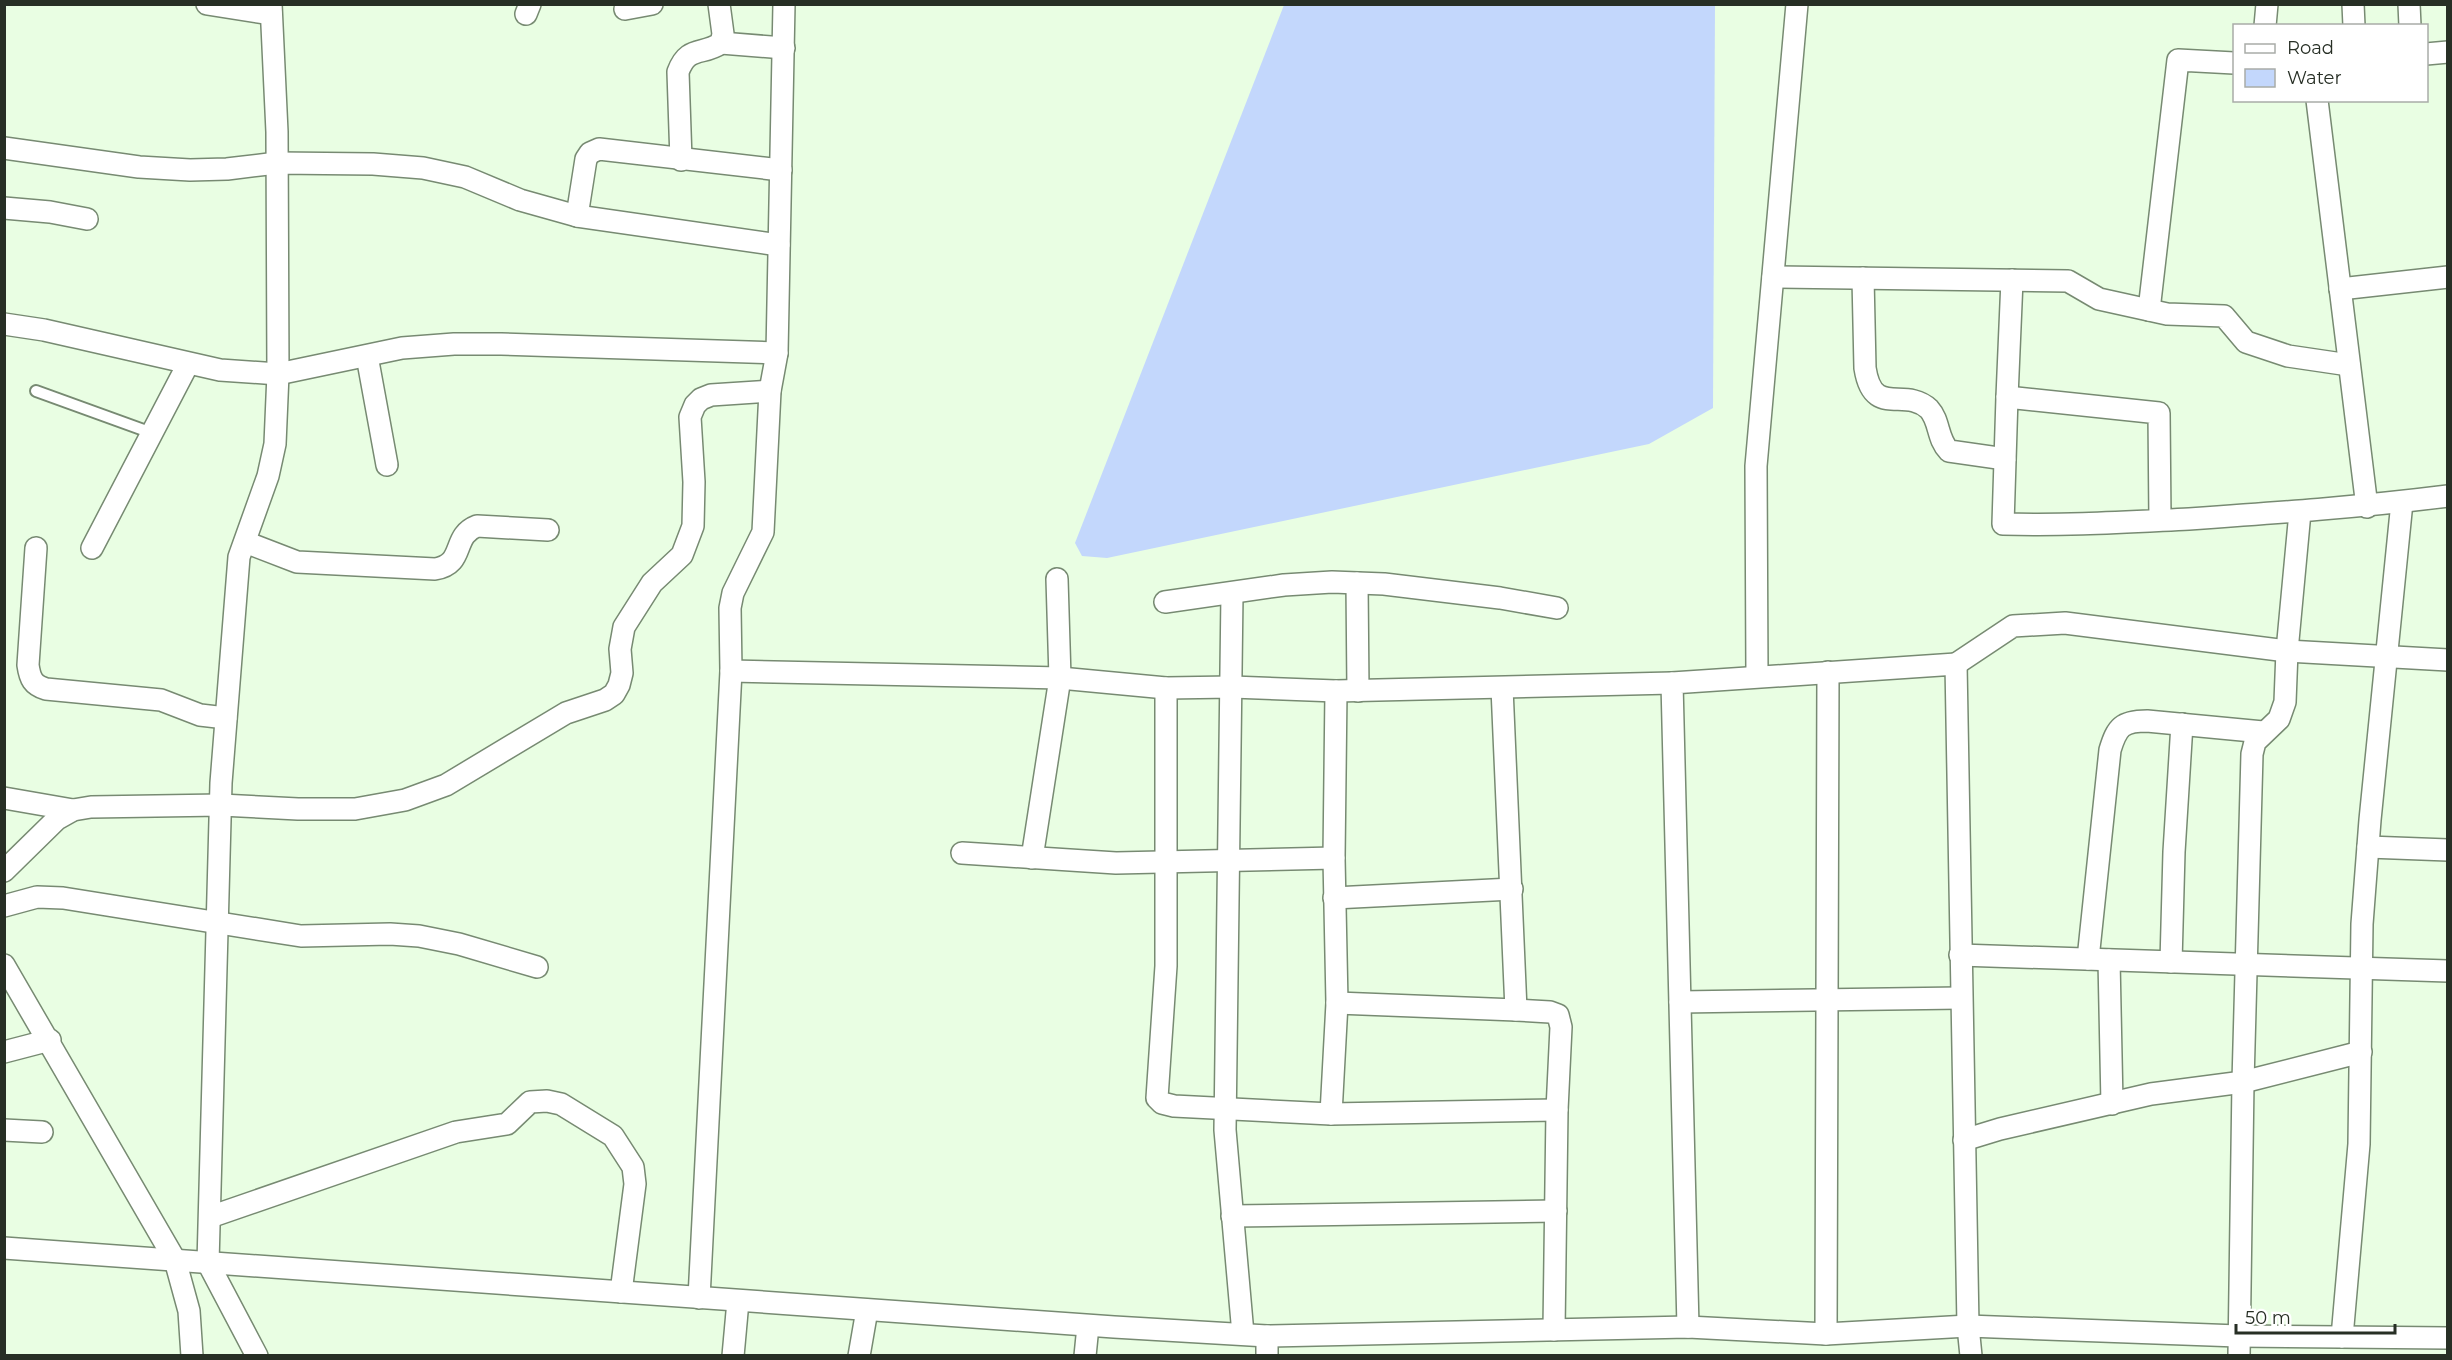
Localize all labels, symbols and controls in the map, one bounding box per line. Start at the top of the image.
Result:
legend [2233,24,2428,102]
text: Road [2287,37,2334,59]
text: Water [2287,67,2342,89]
scale bar [2236,1297,2395,1335]
text: 50 m [2245,1307,2291,1329]

